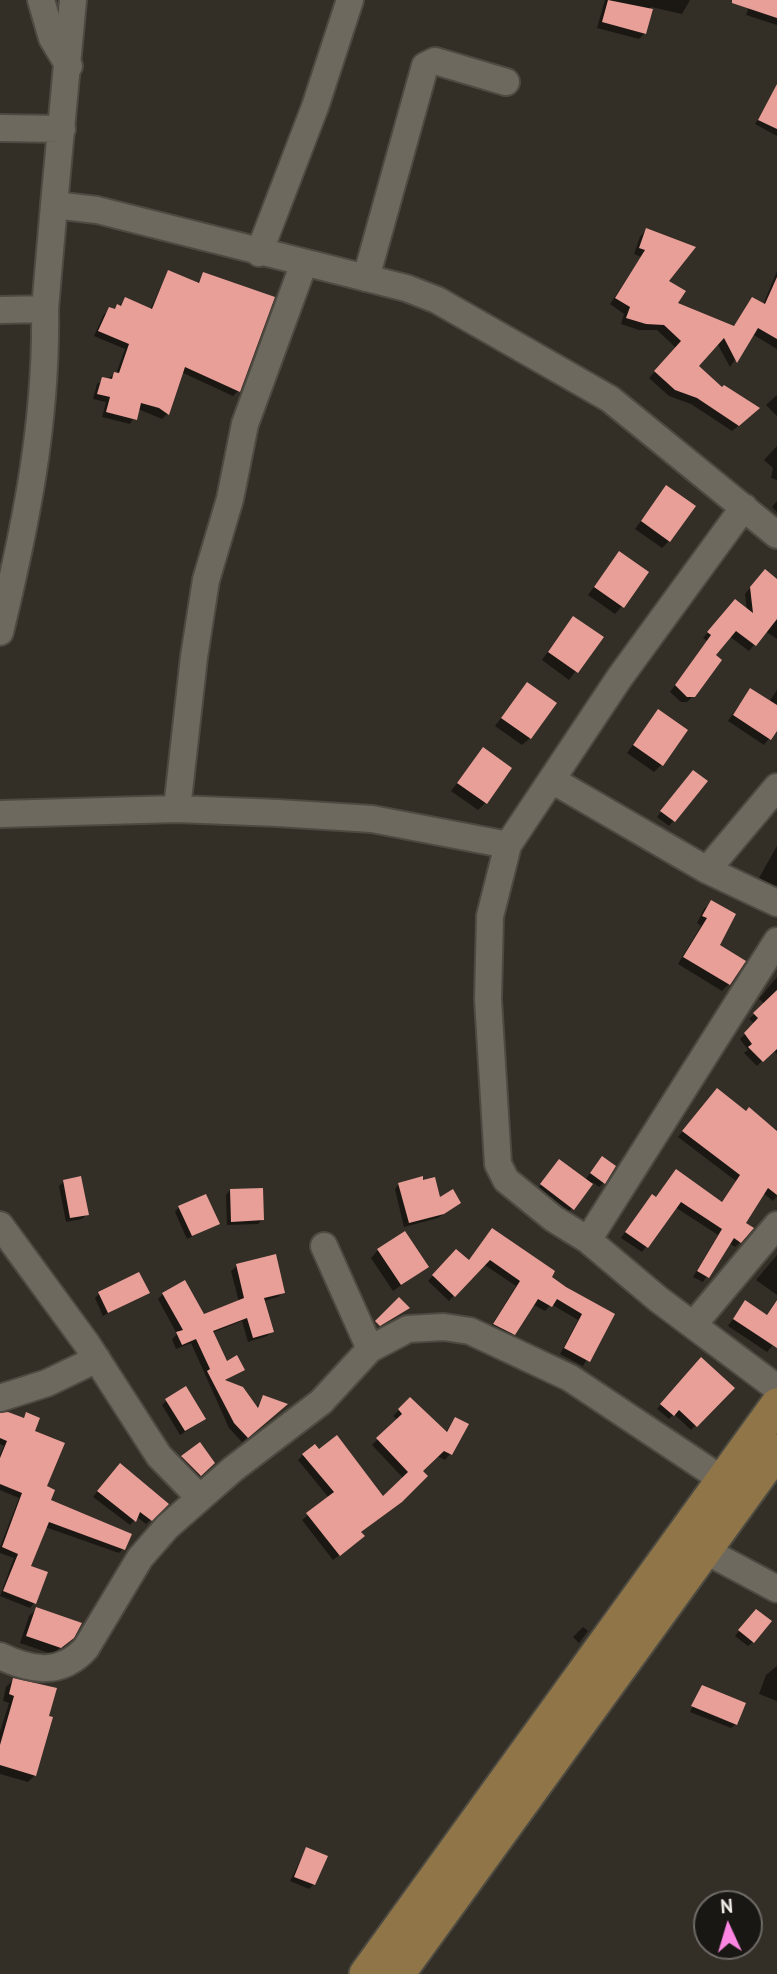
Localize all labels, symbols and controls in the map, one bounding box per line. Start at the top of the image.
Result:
north arrow [693,1890,763,1960]
text: N [720,1894,734,1918]

